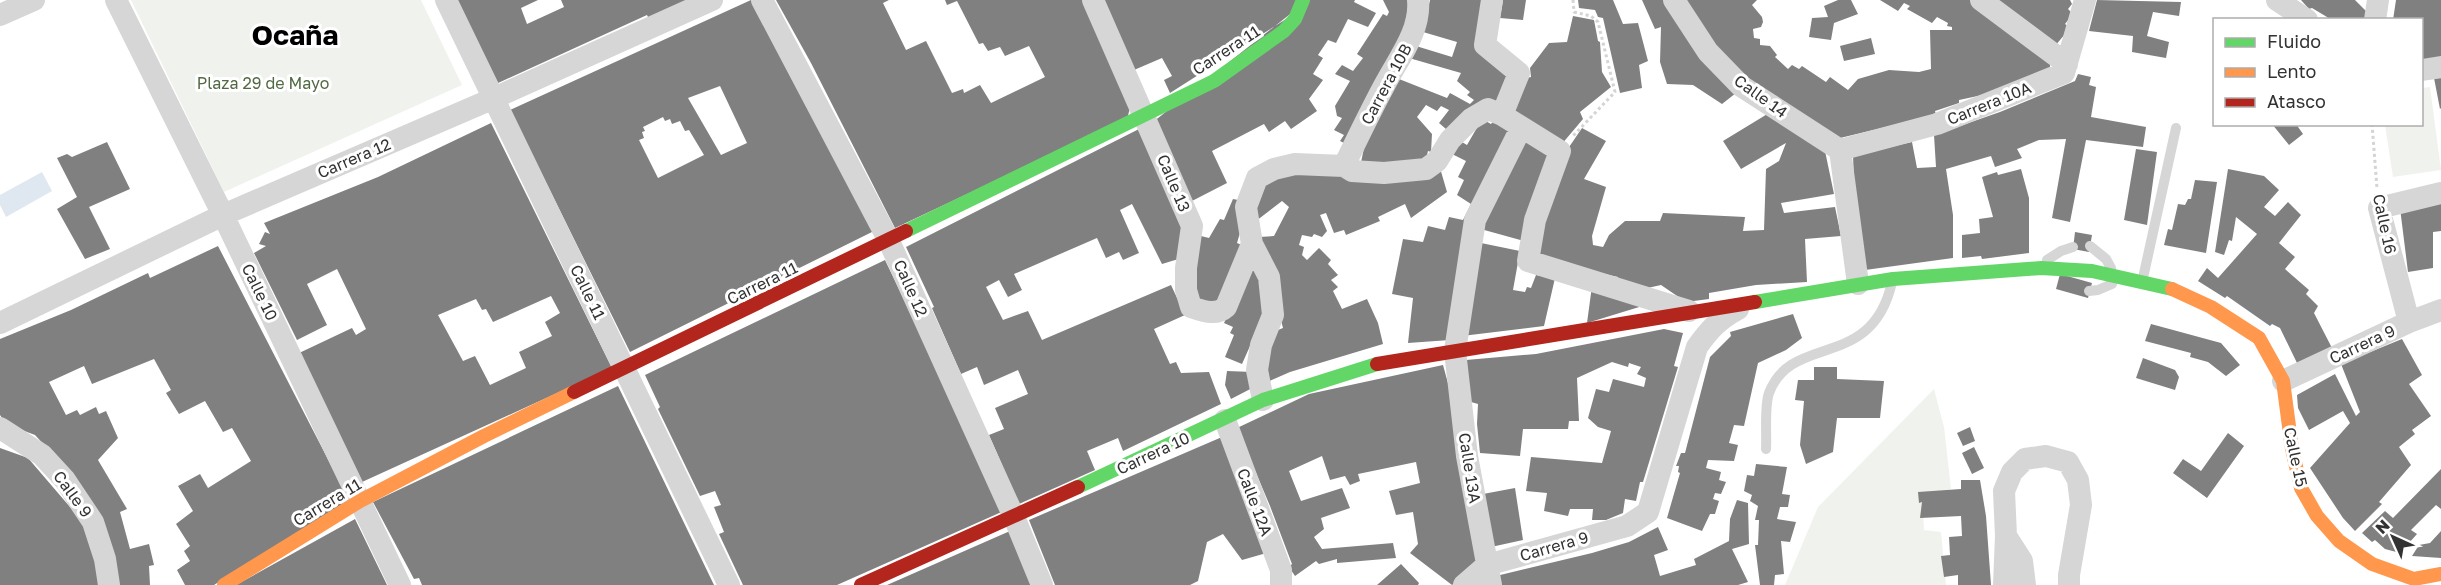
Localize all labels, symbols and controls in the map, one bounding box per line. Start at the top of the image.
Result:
district label: Ocaña [251,18,339,51]
legend [2213,18,2423,126]
street label: Carrera 11 [1189,21,1264,79]
text: Fluido [2267,30,2321,52]
street label: Carrera 10B [1356,40,1416,128]
text: Lento [2267,60,2316,82]
street label: Calle 14 [1731,70,1791,122]
park label: Plaza 29 de Mayo [197,73,329,93]
street label: Carrera 10A [1944,77,2034,129]
text: Atasco [2267,90,2326,112]
street label: Carrera 12 [314,134,394,182]
street label: Calle 13 [1153,151,1195,215]
street label: Calle 16 [2369,192,2401,256]
street label: Calle 12 [890,256,932,320]
street label: Carrera 11 [723,257,801,309]
street label: Calle 10 [238,260,282,324]
street label: Calle 11 [566,261,610,323]
street label: Carrera 9 [2326,320,2398,368]
street label: Calle 15 [2280,425,2312,489]
street label: Carrera 10 [1113,427,1193,479]
street label: Calle 13A [1455,431,1485,505]
street label: Calle 12A [1233,465,1277,539]
street label: Calle 9 [49,467,97,521]
street label: Carrera 11 [289,474,365,530]
north arrow [2363,507,2423,567]
text: N [2371,515,2394,538]
street label: Carrera 9 [1517,527,1591,565]

